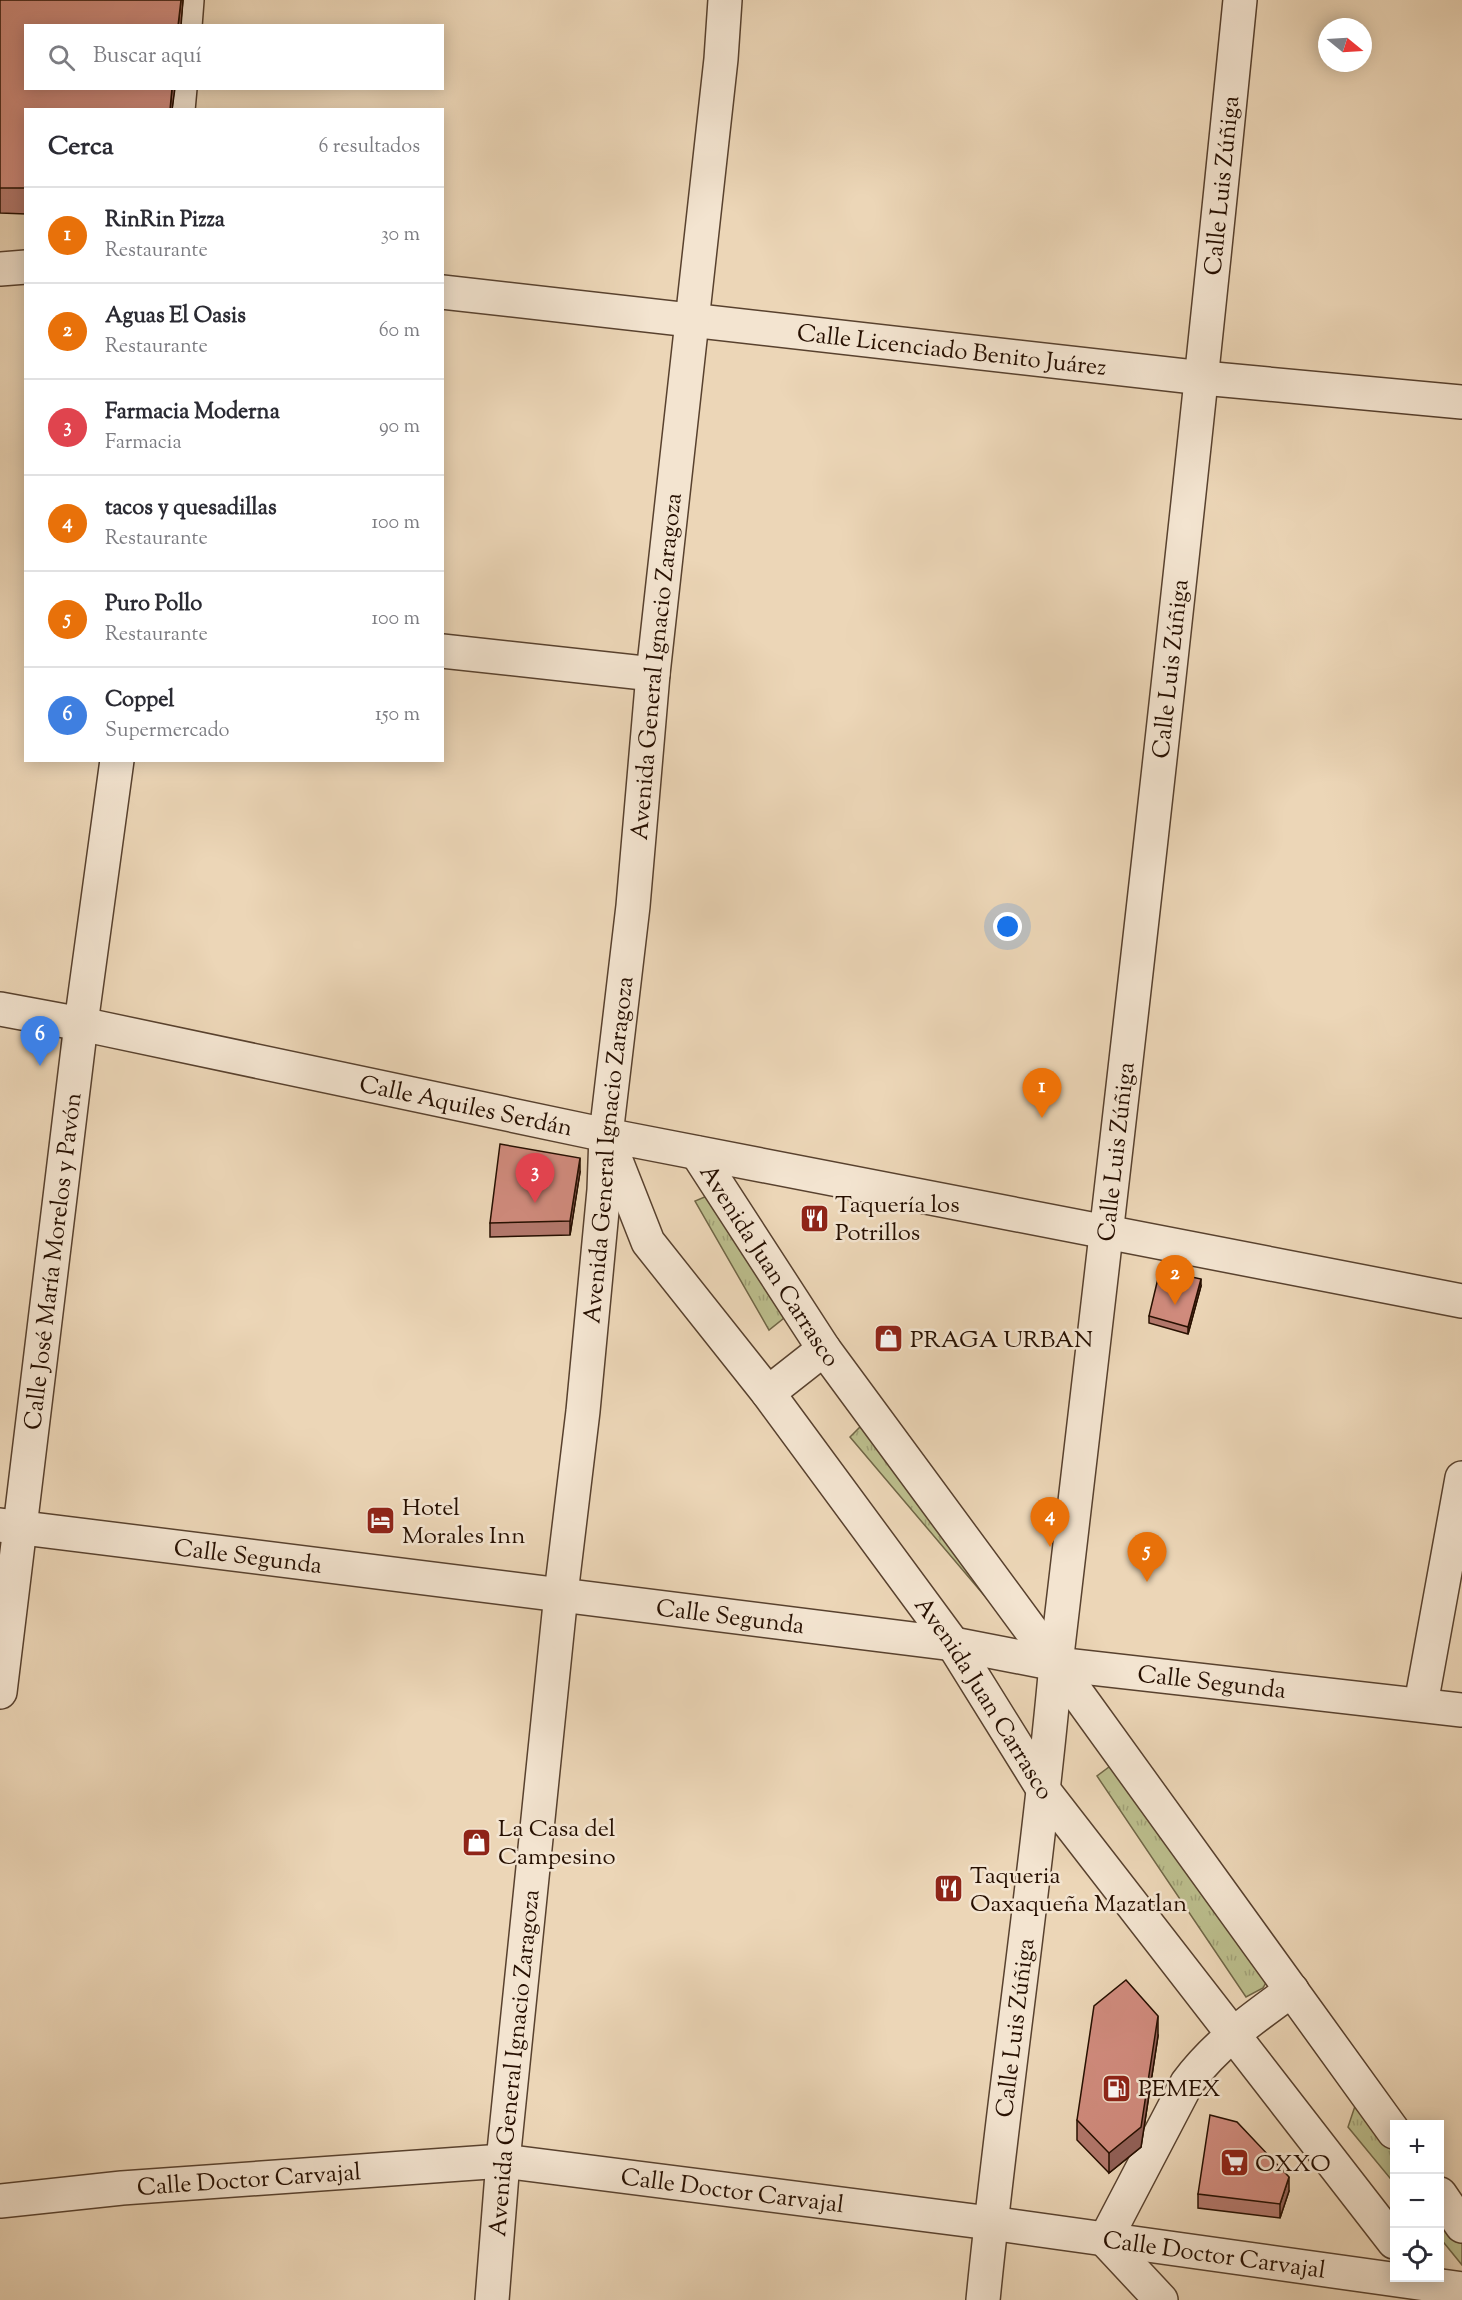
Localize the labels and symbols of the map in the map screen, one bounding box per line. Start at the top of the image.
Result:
north arrow [1318,18,1372,72]
street label: Calle Luis Zúñiga [1197,94,1249,277]
street label: Calle Licenciado Benito Juárez [795,317,1108,386]
street label: Avenida General Ignacio Zaragoza [624,491,692,842]
street label: Calle Luis Zúñiga [1145,577,1199,760]
your location [993,912,1022,941]
street label: Avenida General Ignacio Zaragoza [576,975,644,1325]
pin: 6 [20,1016,60,1066]
street label: Calle Luis Zúñiga [1090,1060,1145,1243]
street label: Calle Aquiles Serdán [356,1068,576,1146]
pin: 1 [1022,1068,1062,1118]
street label: Calle José María Morelos y Pavón [17,1091,92,1432]
pin: 3 [516,1154,554,1203]
street label: Avenida Juan Carrasco [690,1159,847,1375]
place label: Taquería los Potrillos [835,1189,960,1251]
restaurant icon: Taquería los Potrillos [798,1202,830,1234]
pin: 2 [1156,1256,1194,1305]
shop icon: PRAGA URBAN [873,1323,905,1355]
place label: PRAGA URBAN [910,1324,1093,1358]
place label: Hotel Morales Inn [402,1492,525,1554]
pin: 4 [1030,1498,1070,1547]
hotel icon: Hotel Morales Inn [365,1505,397,1537]
street label: Calle Segunda [172,1532,324,1584]
pin: 5 [1128,1532,1166,1582]
street label: Avenida Juan Carrasco [905,1591,1061,1807]
street label: Calle Segunda [654,1592,806,1644]
street label: Calle Segunda [1135,1658,1288,1709]
place label: La Casa del Campesino [498,1813,616,1875]
shop icon: La Casa del Campesino [461,1826,493,1858]
place label: Taqueria Oaxaqueña Mazatlan [970,1860,1187,1922]
restaurant icon: Taqueria Oaxaqueña Mazatlan [933,1873,965,1905]
street label: Avenida General Ignacio Zaragoza [482,1888,550,2238]
street label: Calle Luis Zúñiga [989,1937,1045,2120]
fuel station icon: PEMEX [1101,2072,1133,2104]
place label: PEMEX [1138,2073,1221,2107]
supermarket icon: OXXO [1218,2147,1250,2179]
place label: OXXO [1255,2148,1331,2182]
street label: Calle Doctor Carvajal [136,2156,363,2206]
street label: Calle Doctor Carvajal [619,2161,846,2223]
street label: Calle Doctor Carvajal [1100,2224,1328,2289]

